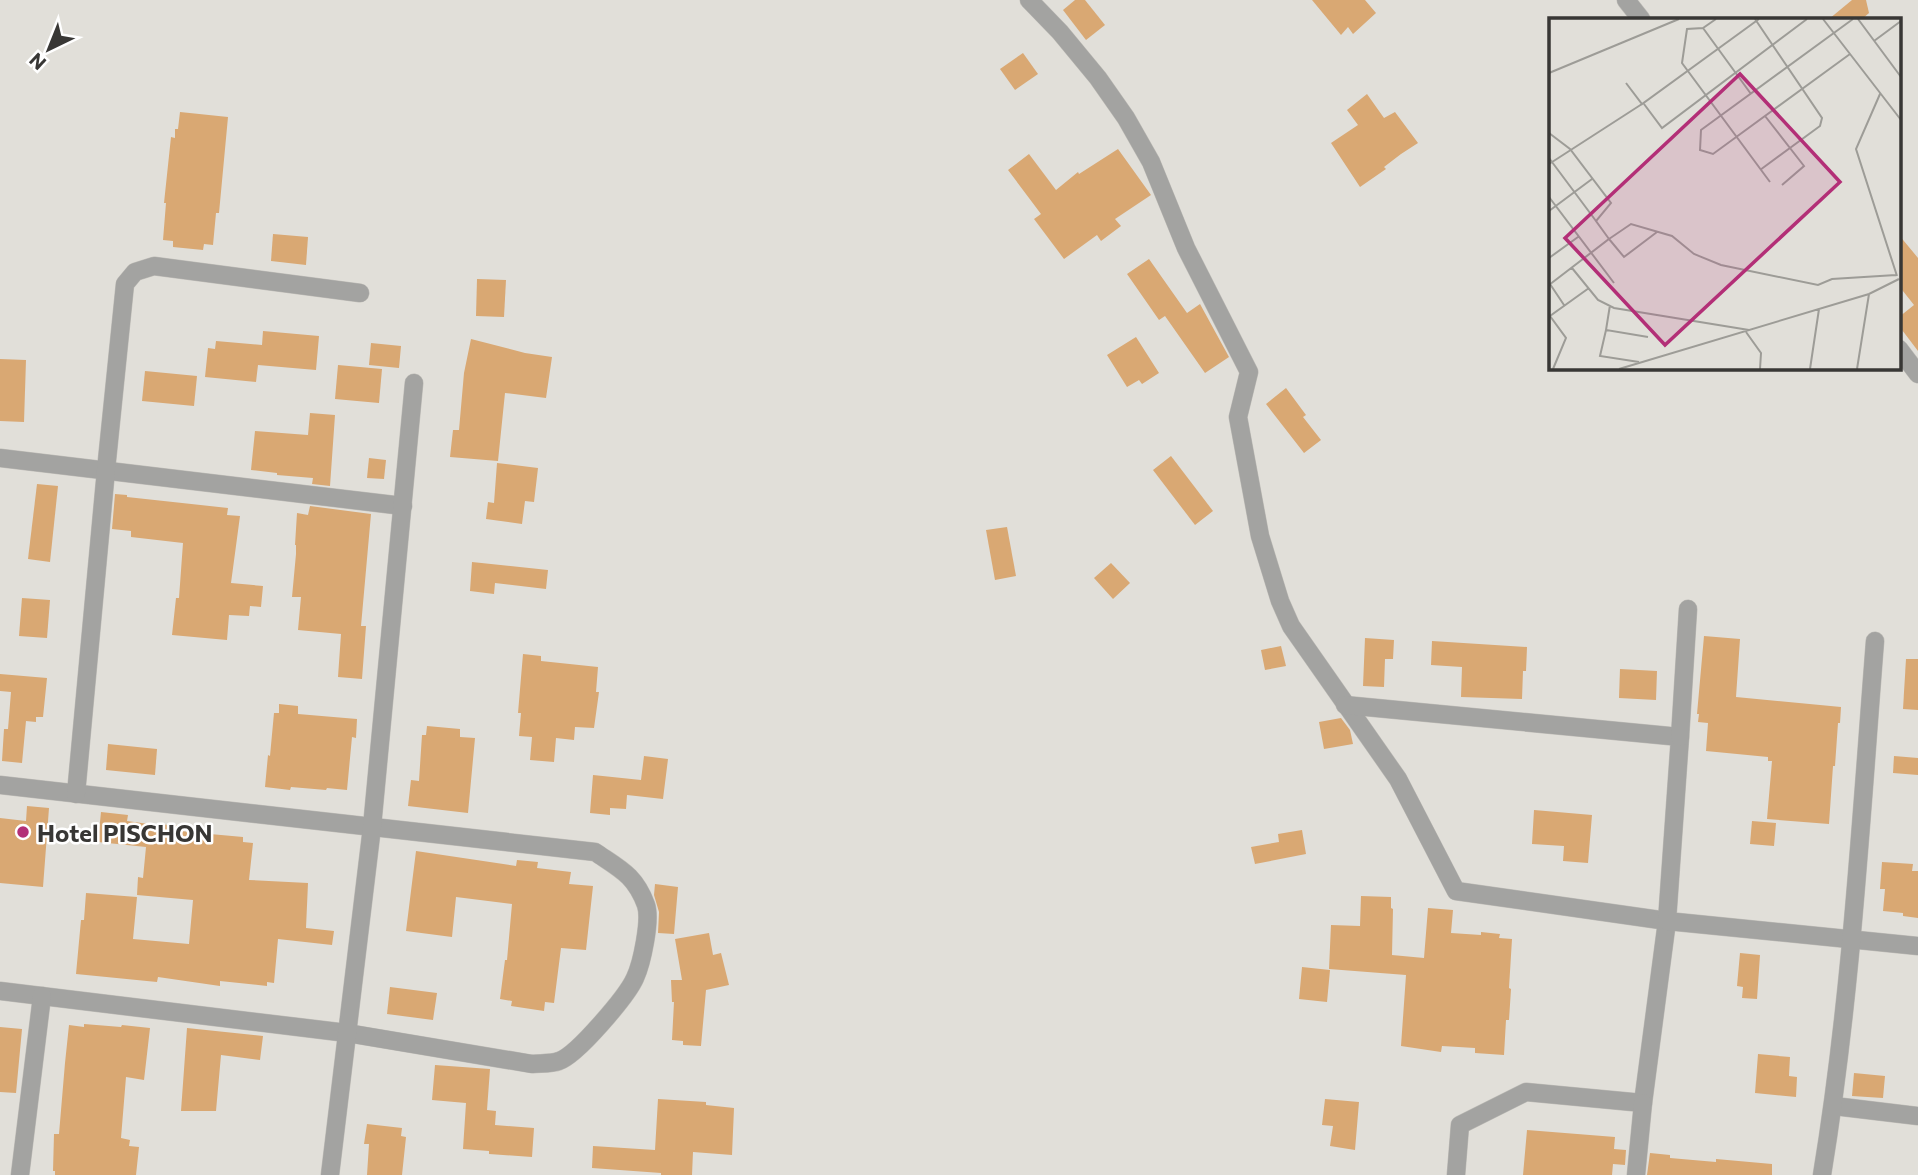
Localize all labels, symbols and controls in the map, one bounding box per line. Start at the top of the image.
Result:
north arrow [14,14,84,84]
inset map [1549,18,1900,369]
text: N [24,49,50,75]
place label: Hotel PISCHON [37,818,213,847]
marker: Hotel PISCHON [15,824,31,840]

